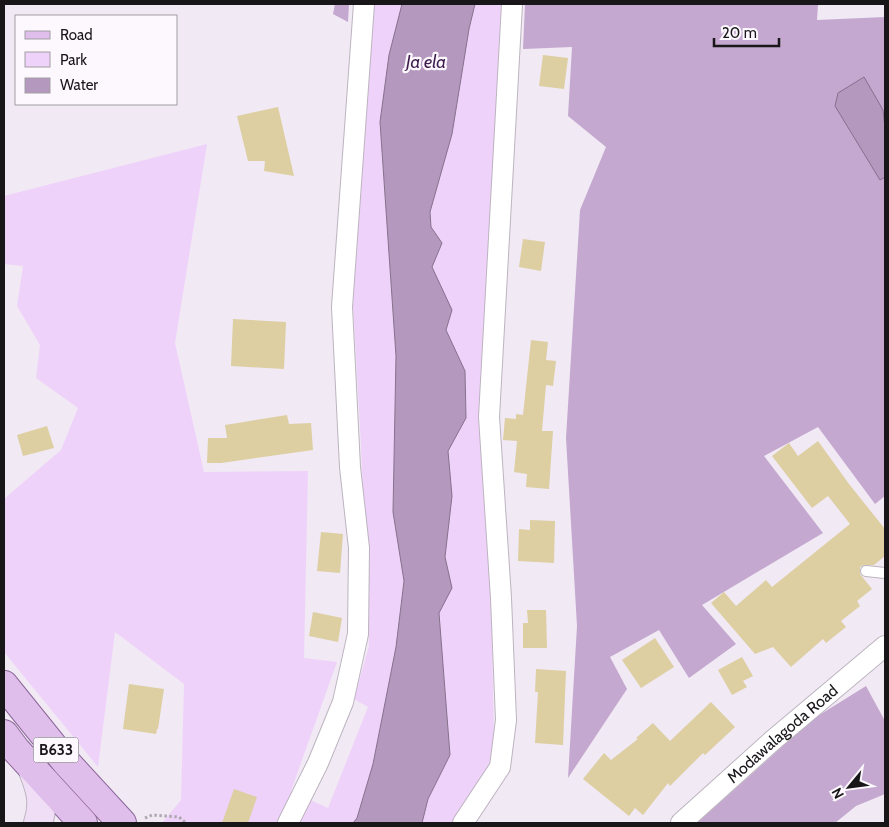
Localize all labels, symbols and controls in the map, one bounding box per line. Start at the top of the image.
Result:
legend [15,15,178,105]
scale bar [714,15,779,47]
text: 20 m [722,24,757,42]
text: Road [60,26,93,44]
text: Park [60,51,87,69]
water label: Ja ela [404,51,446,73]
text: Water [60,76,98,94]
street label: Modawalagoda Road [723,680,841,787]
road number: B633 [34,738,78,762]
north arrow [824,762,874,812]
text: N [827,785,848,802]

